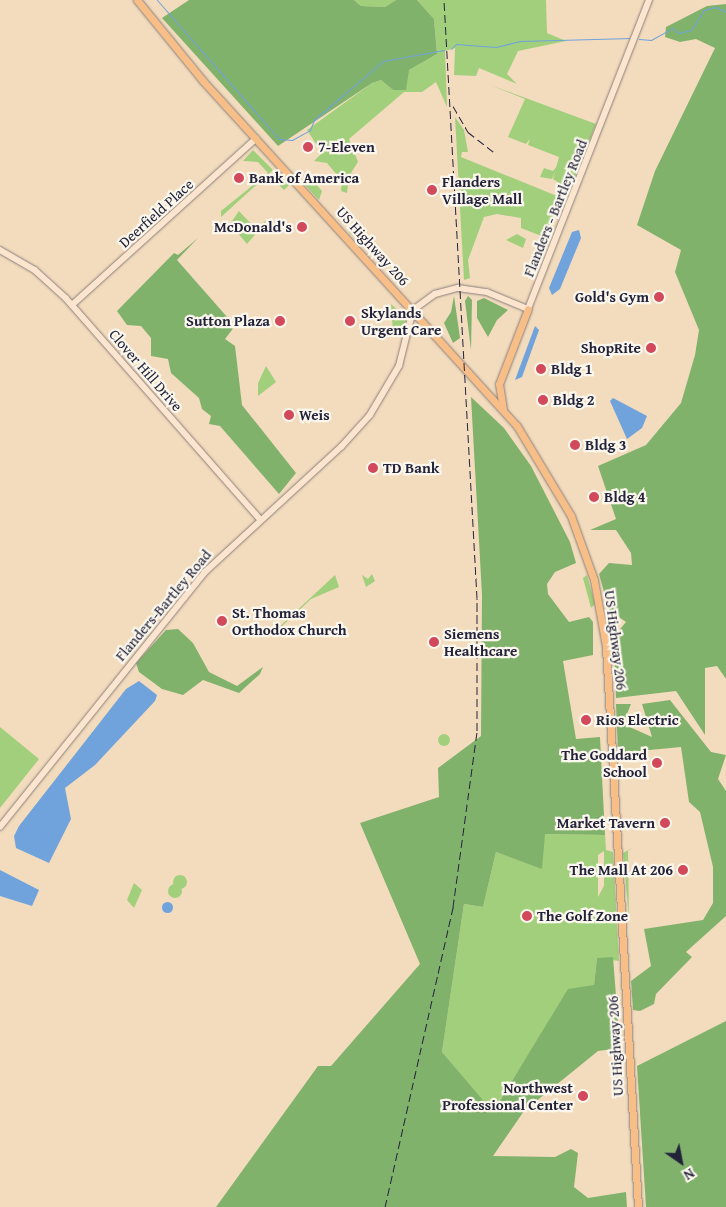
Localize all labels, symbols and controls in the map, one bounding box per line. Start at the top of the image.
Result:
street label: Flanders - Bartley Road [519,137,591,279]
place label: 7-Eleven [318,138,375,156]
marker: 7-Eleven [302,141,314,153]
place label: Bank of America [249,169,359,187]
marker: Bank of America [233,172,245,184]
place label: Flanders Village Mall [442,172,522,207]
street label: Deerfield Place [115,175,197,251]
marker: Flanders Village Mall [426,184,438,196]
street label: US Highway 206 [333,203,413,289]
place label: McDonald's [214,218,292,236]
marker: McDonald's [296,221,308,233]
place label: Gold's Gym [575,288,649,306]
marker: Gold's Gym [653,291,665,303]
place label: Skylands Urgent Care [361,303,441,338]
place label: Sutton Plaza [186,312,270,330]
marker: Skylands Urgent Care [343,314,357,328]
marker: Sutton Plaza [274,315,286,327]
street label: Clover Hill Drive [105,325,187,415]
place label: ShopRite [581,339,641,357]
marker: ShopRite [645,342,657,354]
place label: Bldg 1 [551,360,593,378]
marker: Bldg 1 [535,363,547,375]
place label: Bldg 2 [553,391,595,409]
marker: Bldg 2 [537,394,549,406]
place label: Weis [299,406,330,424]
marker: Weis [283,409,295,421]
place label: Bldg 3 [585,436,627,454]
marker: Bldg 3 [569,439,581,451]
place label: TD Bank [383,459,439,477]
marker: TD Bank [367,462,379,474]
place label: Bldg 4 [604,488,646,506]
marker: Bldg 4 [588,491,600,503]
street label: Flanders-Bartley Road [111,546,215,664]
street label: US Highway 206 [601,589,631,691]
place label: St. Thomas Orthodox Church [232,603,347,638]
marker: St. Thomas Orthodox Church [216,615,228,627]
place label: Siemens Healthcare [444,624,517,659]
marker: Siemens Healthcare [428,636,440,648]
place label: Rios Electric [596,711,679,729]
marker: Rios Electric [580,714,592,726]
place label: The Goddard School [561,745,647,780]
marker: The Goddard School [651,757,663,769]
place label: Market Tavern [557,814,655,832]
marker: Market Tavern [659,817,671,829]
place label: The Mall At 206 [570,861,673,879]
marker: The Mall At 206 [677,864,689,876]
place label: The Golf Zone [537,907,628,925]
marker: The Golf Zone [521,910,533,922]
street label: US Highway 206 [603,995,627,1097]
place label: Northwest Professional Center [442,1078,573,1113]
marker: Northwest Professional Center [577,1090,589,1102]
north arrow [656,1137,706,1187]
text: N [680,1164,699,1186]

